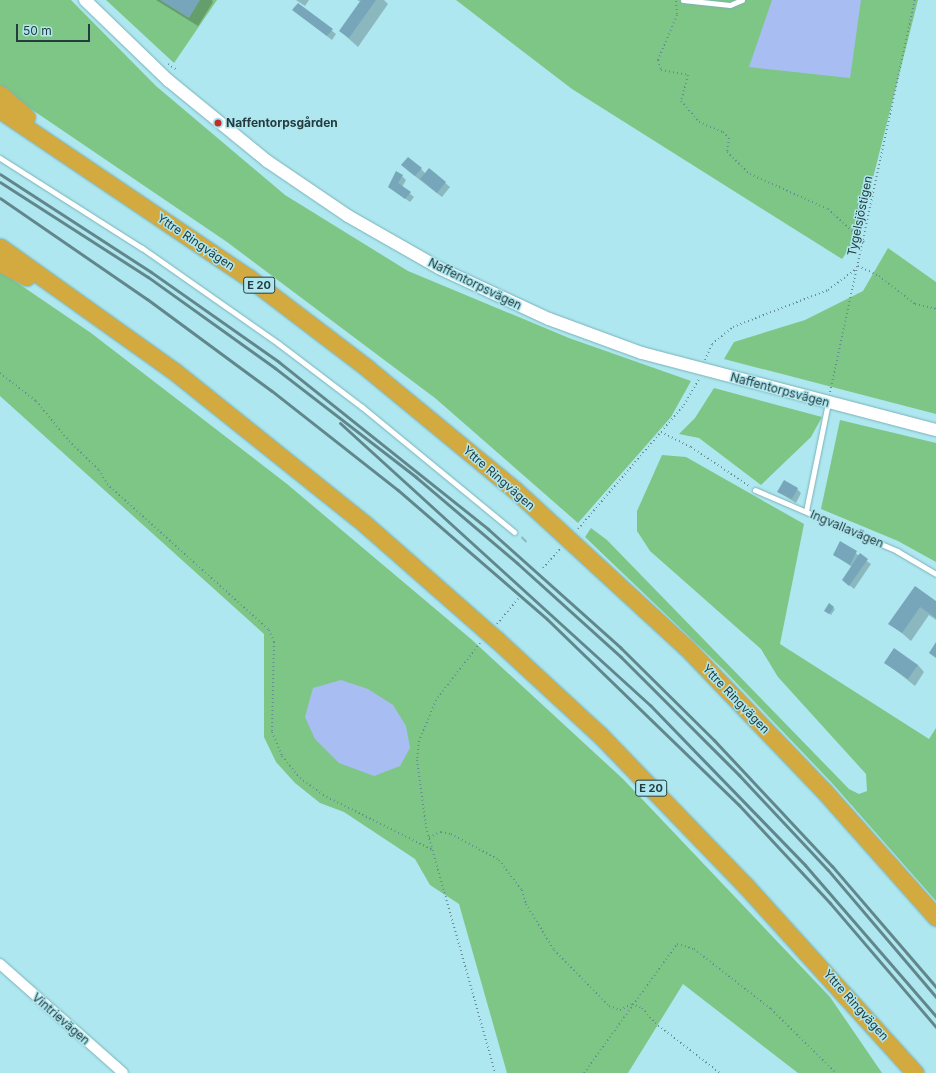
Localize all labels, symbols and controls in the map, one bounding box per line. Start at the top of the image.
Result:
scale bar [18,16,92,42]
text: 50 m [23,23,52,38]
place label: Naffentorpsgården [226,116,338,130]
marker: Naffentorpsgården [213,118,223,128]
street label: Tygelsjöstigen [844,174,876,258]
street label: Yttre Ringvägen [155,211,237,273]
street label: Naffentorpsvägen [426,255,524,313]
road number: E 20 [243,276,275,294]
street label: Naffentorpsvägen [729,370,831,410]
street label: Yttre Ringvägen [460,443,538,513]
street label: Ingvallavägen [808,507,886,551]
street label: Yttre Ringvägen [699,662,773,736]
road number: E 20 [635,779,667,797]
street label: Yttre Ringvägen [820,967,892,1043]
street label: Vintrievägen [29,990,93,1048]

